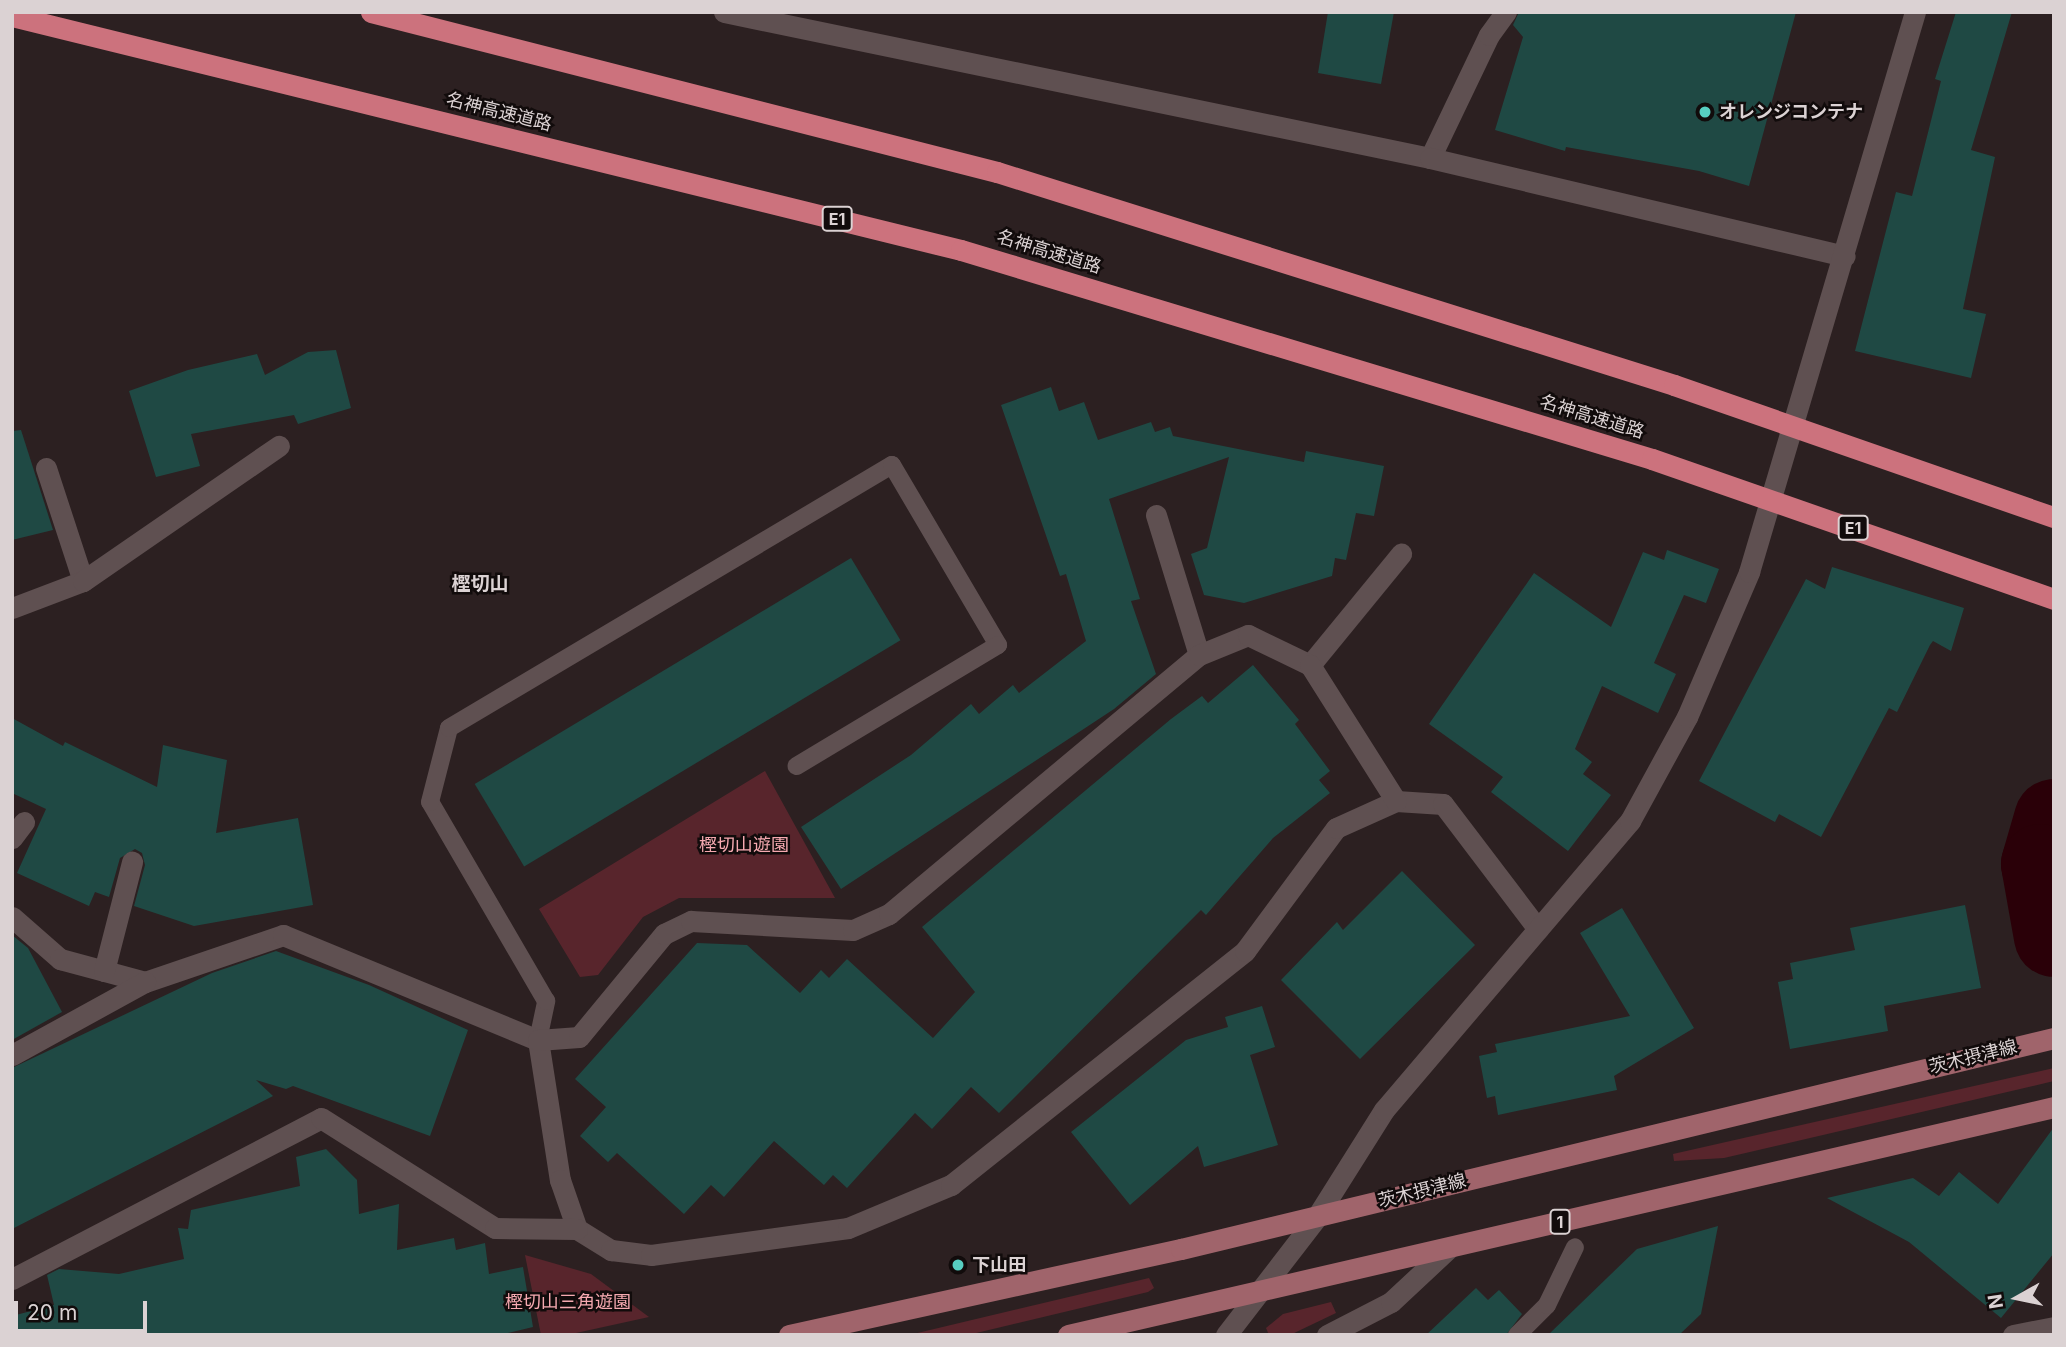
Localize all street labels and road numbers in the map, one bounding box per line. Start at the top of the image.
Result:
street label: 名神高速道路 [444,88,554,136]
road number: E1 [821,206,853,232]
street label: 名神高速道路 [994,226,1104,278]
street label: 名神高速道路 [1537,391,1647,443]
road number: E1 [1837,516,1869,540]
street label: 茨木摂津線 [1927,1036,2019,1078]
street label: 茨木摂津線 [1376,1170,1468,1212]
road number: 1 [1550,1210,1570,1234]

